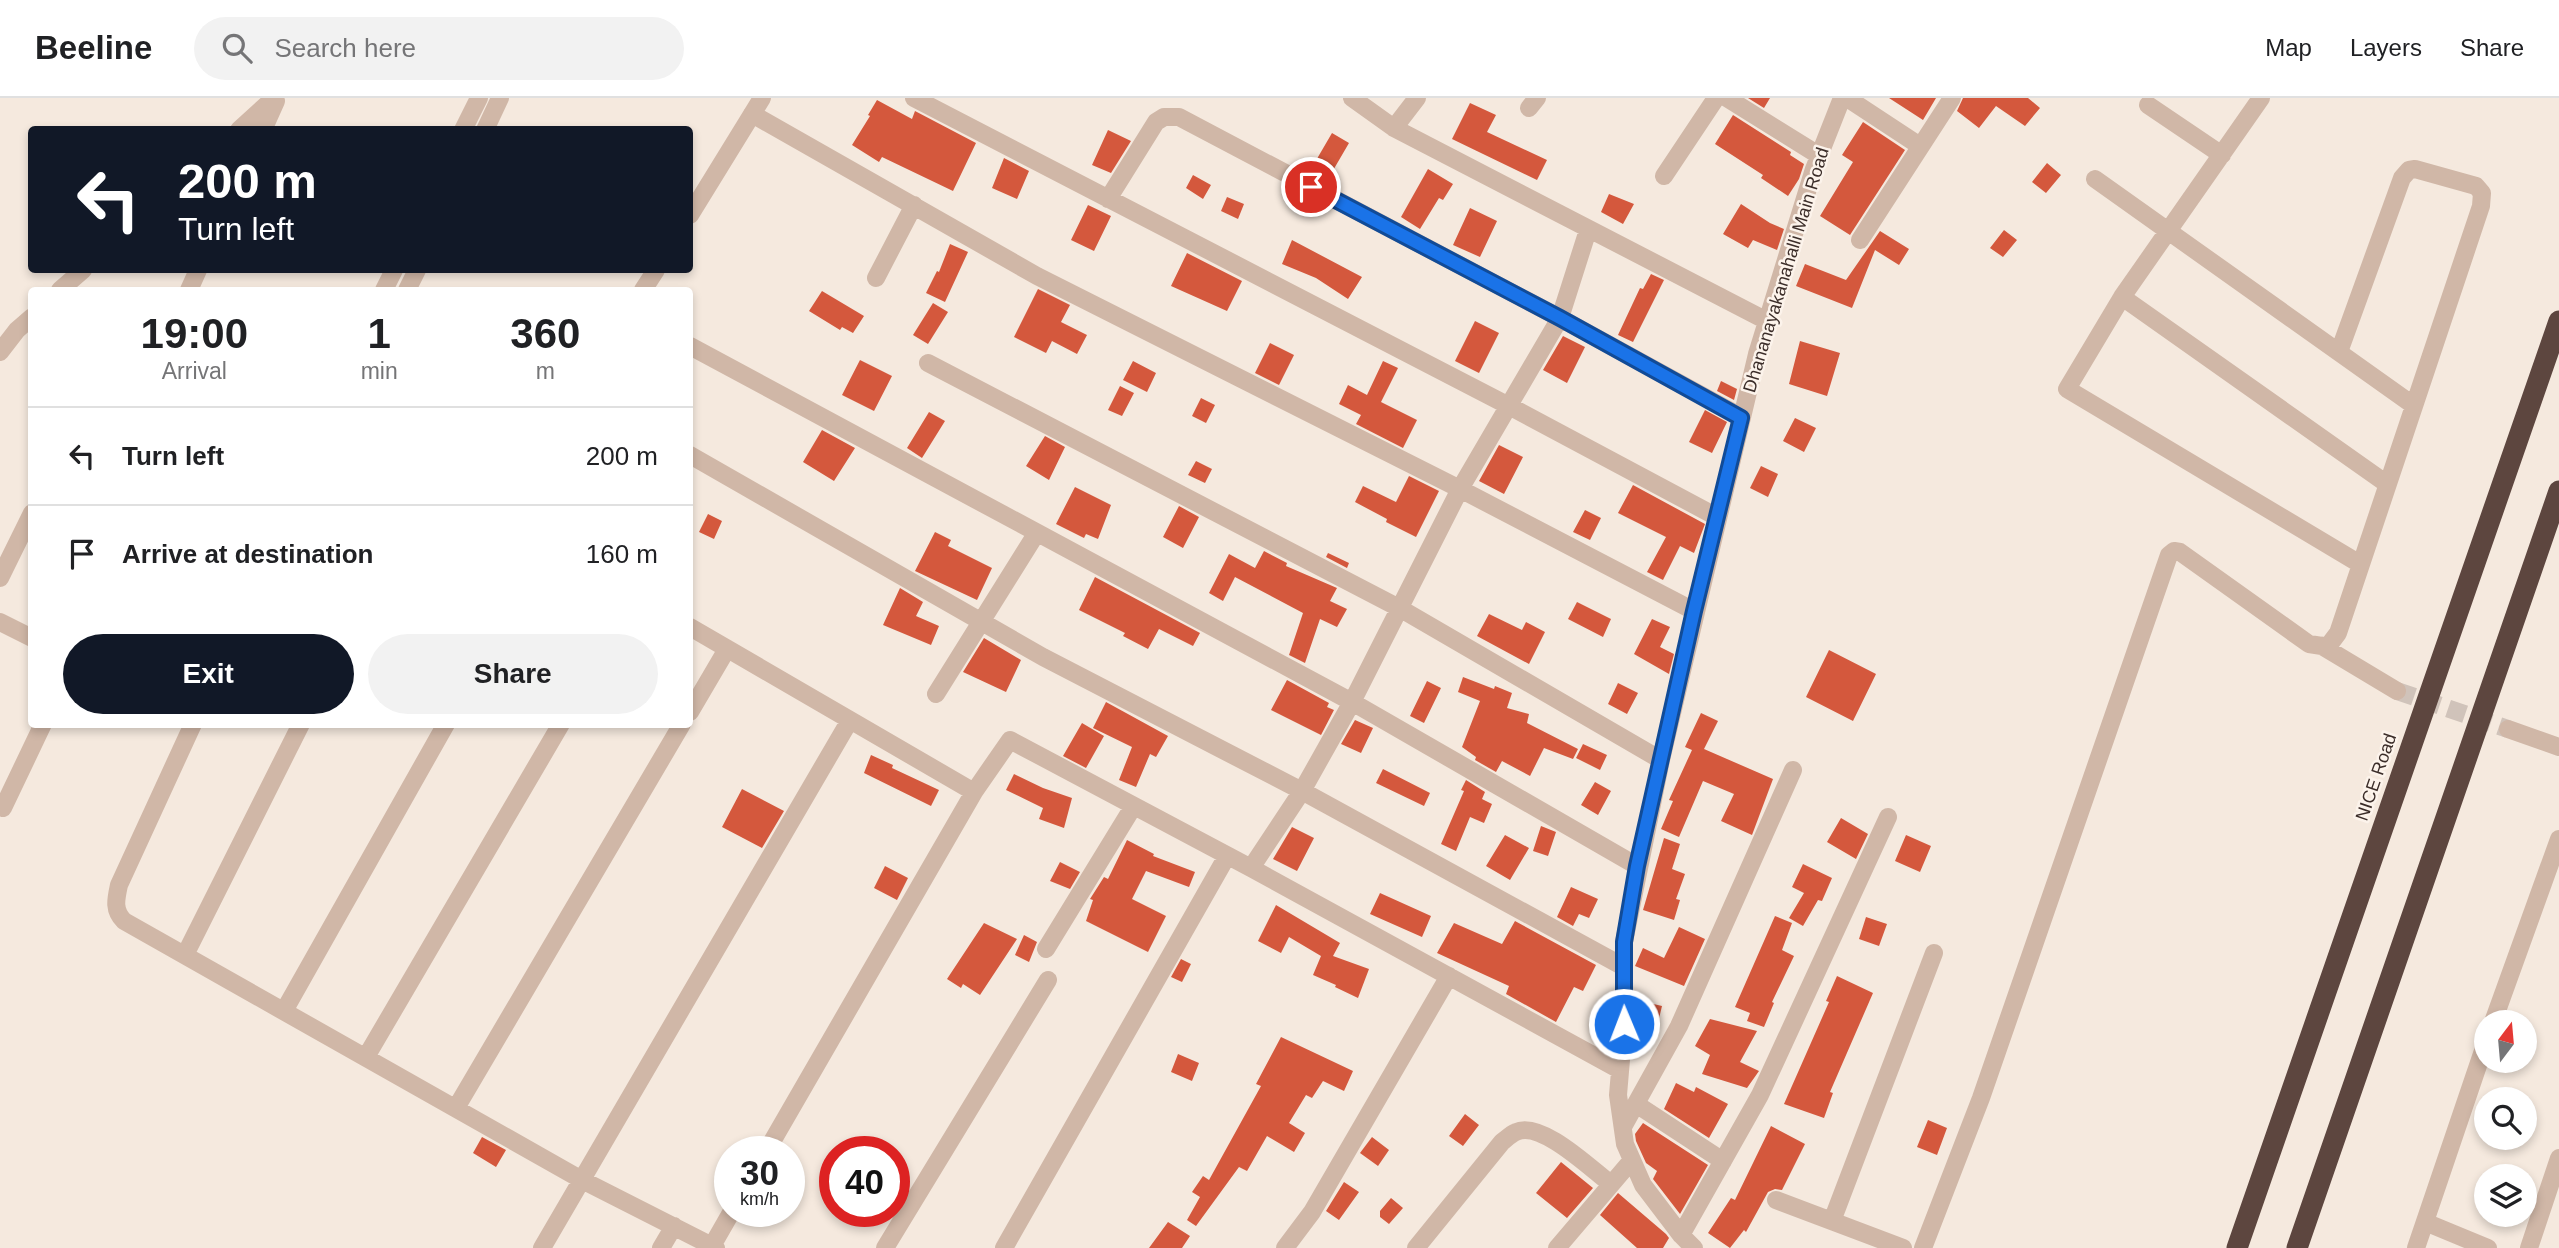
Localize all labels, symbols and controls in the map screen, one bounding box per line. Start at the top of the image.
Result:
search box [194,17,684,80]
text: Beeline [35,29,152,66]
icon: search [218,29,256,67]
text: Search here [274,33,416,63]
text: Map [2265,34,2312,61]
text: Layers [2350,34,2422,61]
text: Share [2460,34,2524,61]
street label: Dhananayakanahalli Main Road [1739,145,1833,395]
icon: left [63,154,154,245]
text: 200 m [178,154,317,208]
pin [1281,157,1341,217]
icon: arrive [1292,168,1330,206]
text: Turn left [178,211,294,247]
text: 19:00 [141,310,248,357]
text: 1 [367,310,391,357]
text: 360 [510,310,580,357]
text: Arrival [162,358,227,384]
text: min [361,358,398,384]
text: m [536,358,555,384]
icon: left [63,437,101,475]
text: Turn left [122,441,224,471]
text: 200 m [586,441,658,471]
icon: arrive [63,535,101,573]
text: Arrive at destination [122,539,373,569]
text: 160 m [586,539,658,569]
button: Exit [63,634,354,714]
button: Share [368,634,658,714]
street label: NICE Road [2352,731,2400,823]
position arrow [1587,987,1661,1061]
north arrow [2474,1010,2538,1073]
map controls [2474,1010,2537,1227]
button: search [2474,1087,2537,1150]
speed limit sign: 40 [819,1136,910,1227]
text: 30 [740,1153,779,1192]
button: layers [2474,1164,2537,1227]
text: km/h [740,1189,779,1209]

